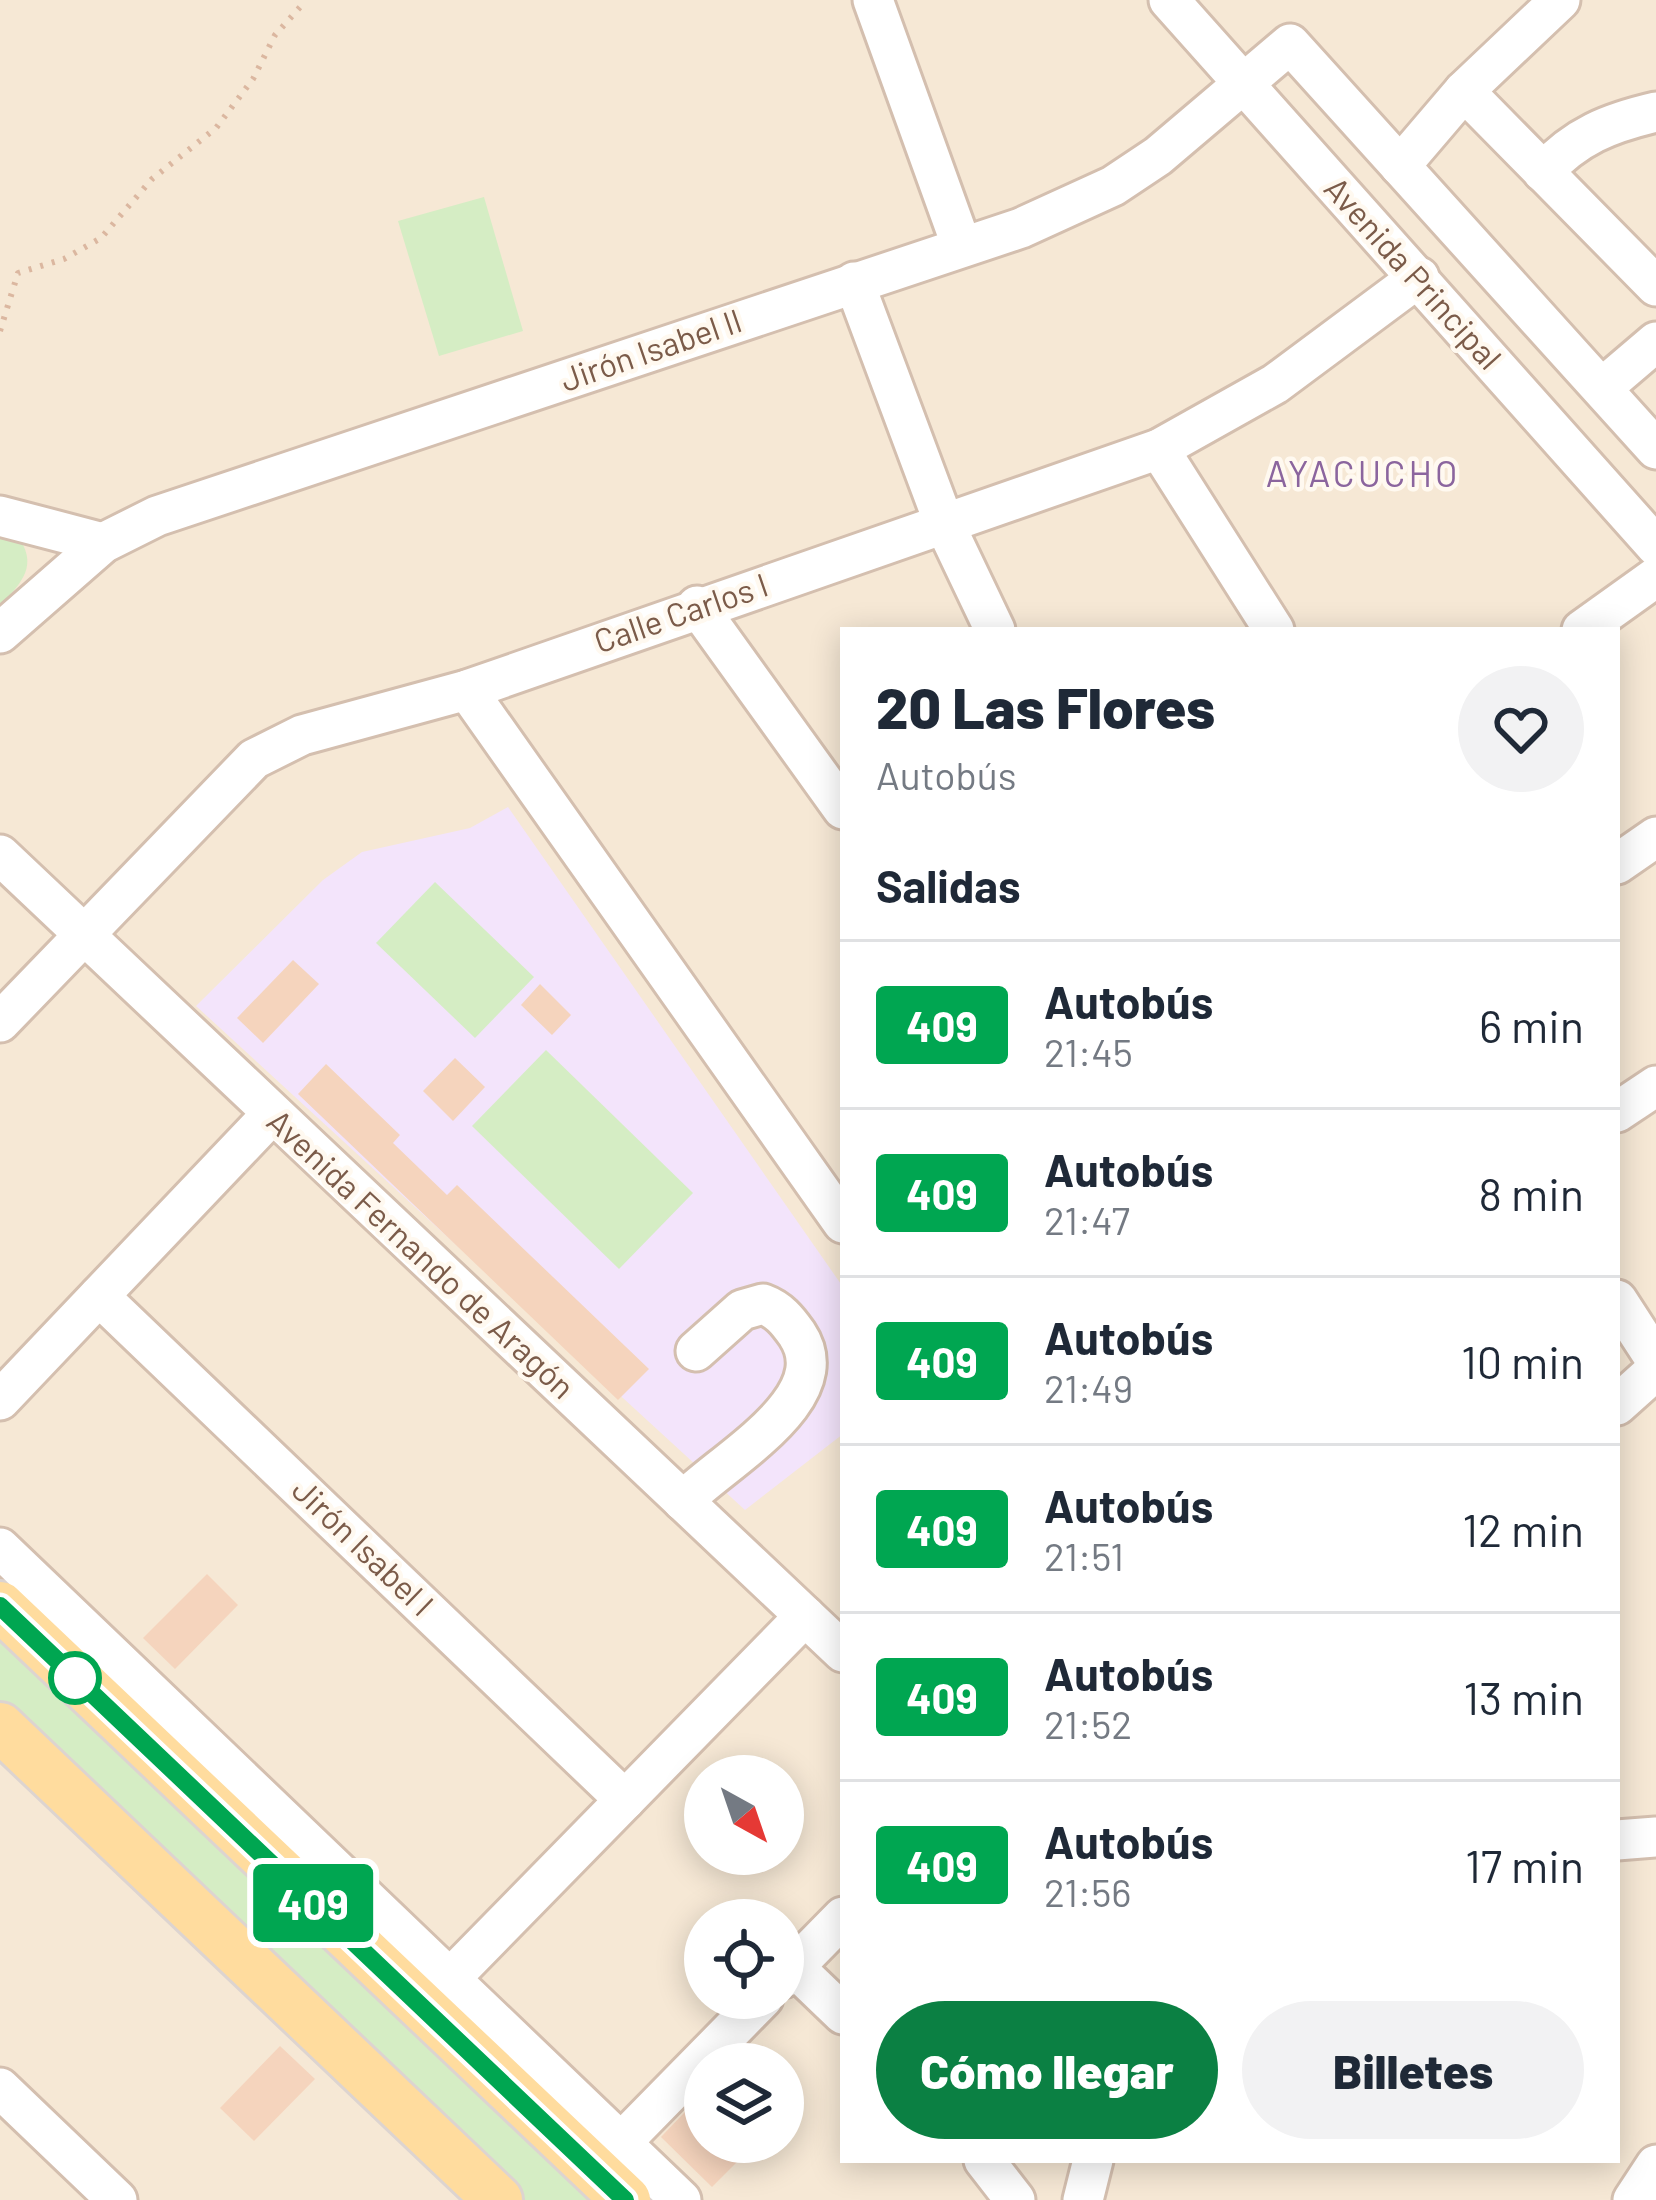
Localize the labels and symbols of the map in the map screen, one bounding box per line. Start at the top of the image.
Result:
street label: Avenida Principal [1317,168,1511,377]
street label: Jirón Isabel II [555,299,747,399]
district label: AYACUCHO [1266,451,1460,494]
street label: Calle Carlos I [588,564,773,660]
street label: Avenida Fernando de Aragón [260,1100,584,1406]
street label: Jirón Isabel I [285,1469,443,1623]
unlabelled marker [50,1653,100,1703]
north arrow [684,1755,804,1875]
line badge: 409 [244,1864,382,1942]

